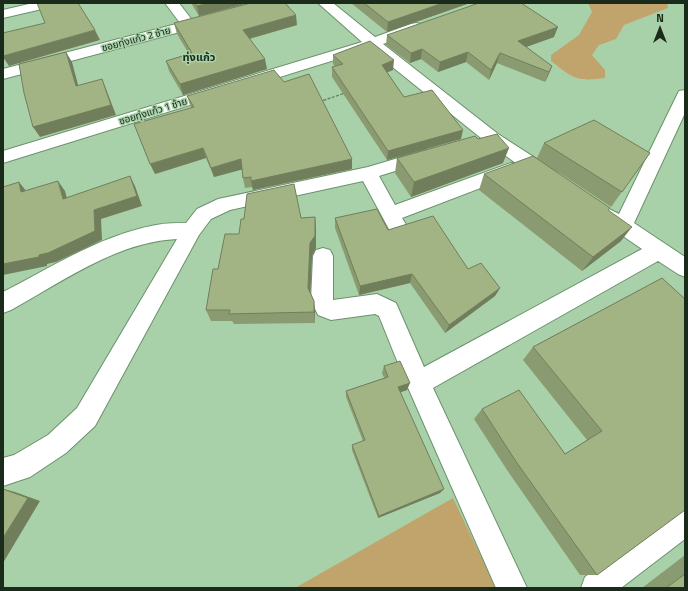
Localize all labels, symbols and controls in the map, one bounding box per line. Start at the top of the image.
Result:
north arrow [640,8,680,48]
text: N [656,10,664,26]
street label: ซอยทุ่งแก้ว 2 ซ้าย [100,23,172,55]
district label: ทุ่งแก้ว [183,49,216,65]
street label: ซอยทุ่งแก้ว 1 ซ้าย [117,93,189,129]

